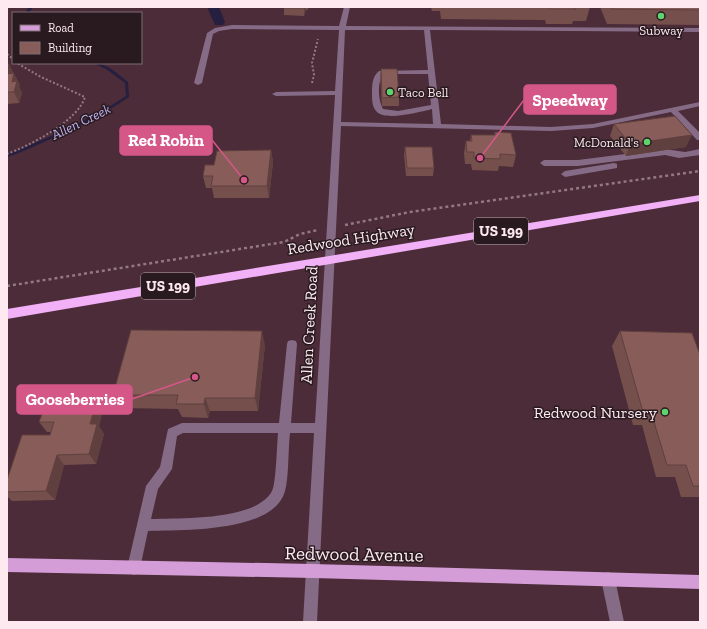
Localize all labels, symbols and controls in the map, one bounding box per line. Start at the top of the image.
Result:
marker: Subway [656,11,666,21]
legend [12,12,142,64]
text: Road [48,21,74,35]
place label: Subway [639,23,683,38]
text: Building [48,41,92,55]
place label: Taco Bell [398,85,449,100]
callout: Speedway [524,85,616,114]
marker: Taco Bell [385,87,395,97]
text: Speedway [532,90,608,110]
water label: Allen Creek [48,100,113,144]
callout: Red Robin [120,126,212,155]
text: Red Robin [128,130,204,150]
place label: McDonald's [574,135,639,150]
marker: McDonald's [642,137,652,147]
road number: US 199 [474,218,528,244]
street label: Redwood Highway [286,219,417,258]
street label: Allen Creek Road [296,266,322,384]
road number: US 199 [141,273,195,299]
callout: Gooseberries [17,385,132,414]
text: Gooseberries [25,389,125,409]
place label: Redwood Nursery [534,403,658,422]
marker: Redwood Nursery [660,407,670,417]
street label: Redwood Avenue [284,541,424,567]

